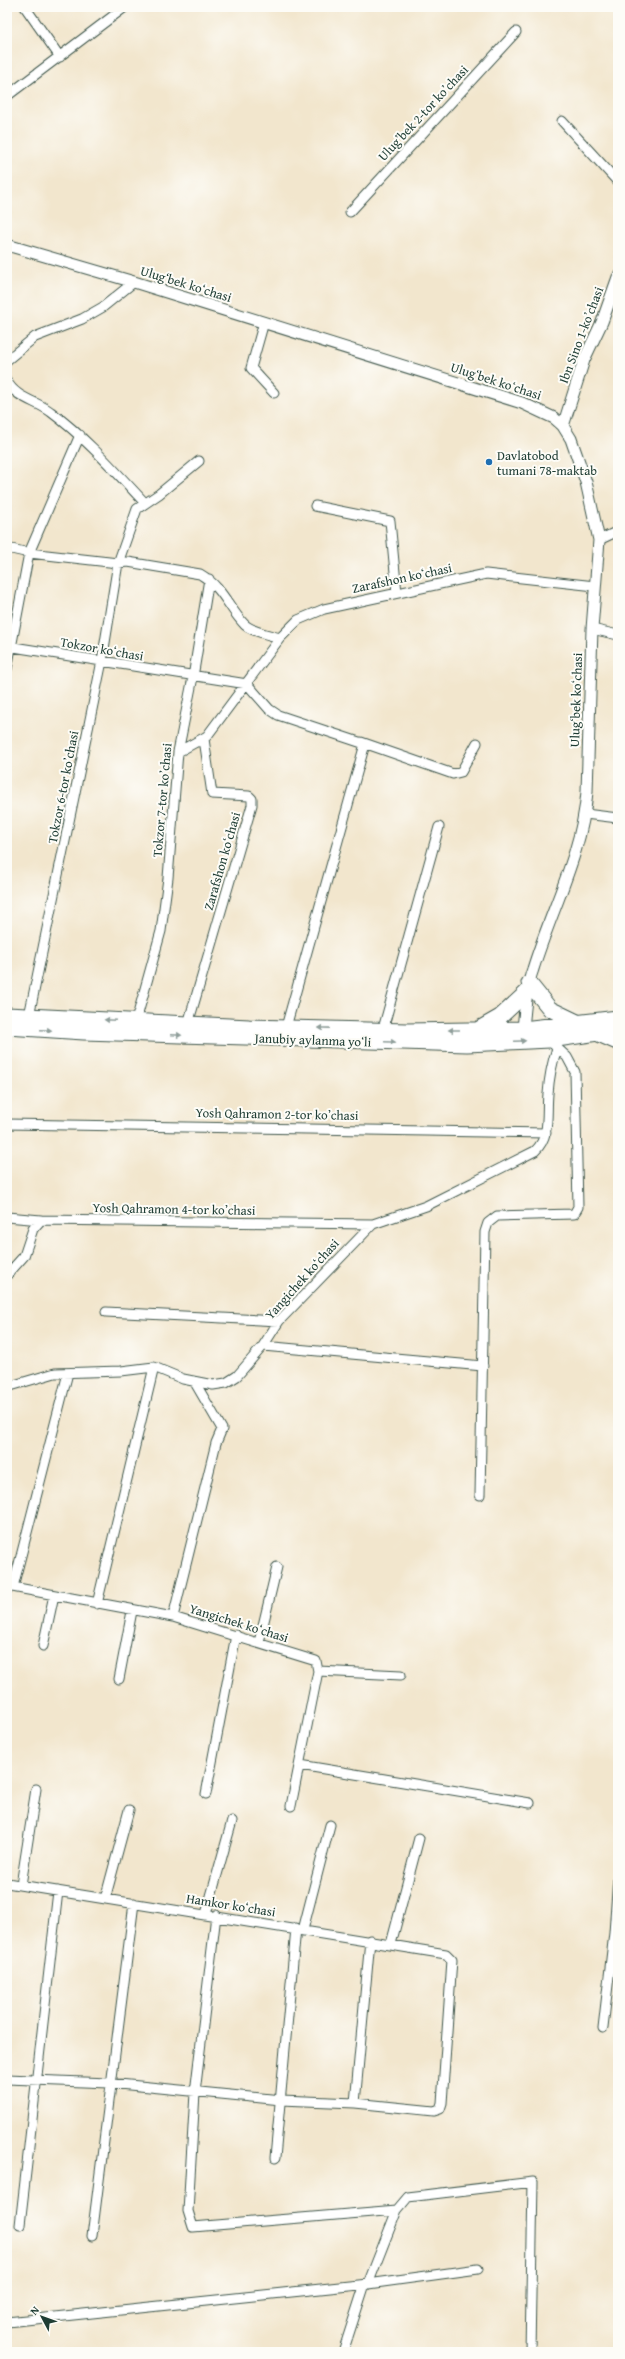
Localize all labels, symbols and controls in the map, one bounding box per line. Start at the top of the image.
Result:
street label: Ulugʼbek 2-tor koʼchasi [373,61,473,165]
street label: Ulugʻbek koʻchasi [138,261,234,307]
street label: Ibn Sino 1-koʼchasi [554,284,608,386]
street label: Ulugʻbek koʻchasi [448,357,544,405]
place label: Davlatobod tumani 78-maktab [497,446,597,480]
marker: Davlatobod tumani 78-maktab [484,457,494,467]
street label: Zarafshon koʻchasi [350,558,454,598]
street label: Tokzor koʻchasi [59,632,145,666]
street label: Ulugʻbek koʻchasi [565,652,587,748]
street label: Tokzor 6-tor koʼchasi [43,729,83,845]
street label: Tokzor 7-tor koʼchasi [148,742,176,858]
street label: Zarafshon koʻchasi [199,809,245,912]
one-way arrow [103,1017,116,1023]
one-way arrow [317,1025,330,1031]
one-way arrow [40,1026,52,1033]
one-way arrow [447,1027,460,1033]
street label: Janubiy aylanma yoʻli [252,1028,372,1052]
one-way arrow [170,1032,183,1038]
one-way arrow [514,1038,526,1045]
one-way arrow [384,1039,397,1045]
street label: Yosh Qahramon 2-tor koʼchasi [195,1103,359,1125]
street label: Yosh Qahramon 4-tor koʼchasi [92,1198,256,1220]
street label: Yangichek koʻchasi [261,1234,344,1324]
street label: Yangichek koʻchasi [187,1599,291,1647]
street label: Hamkor koʻchasi [185,1889,277,1921]
north arrow [22,2297,62,2337]
text: N [26,2302,43,2318]

